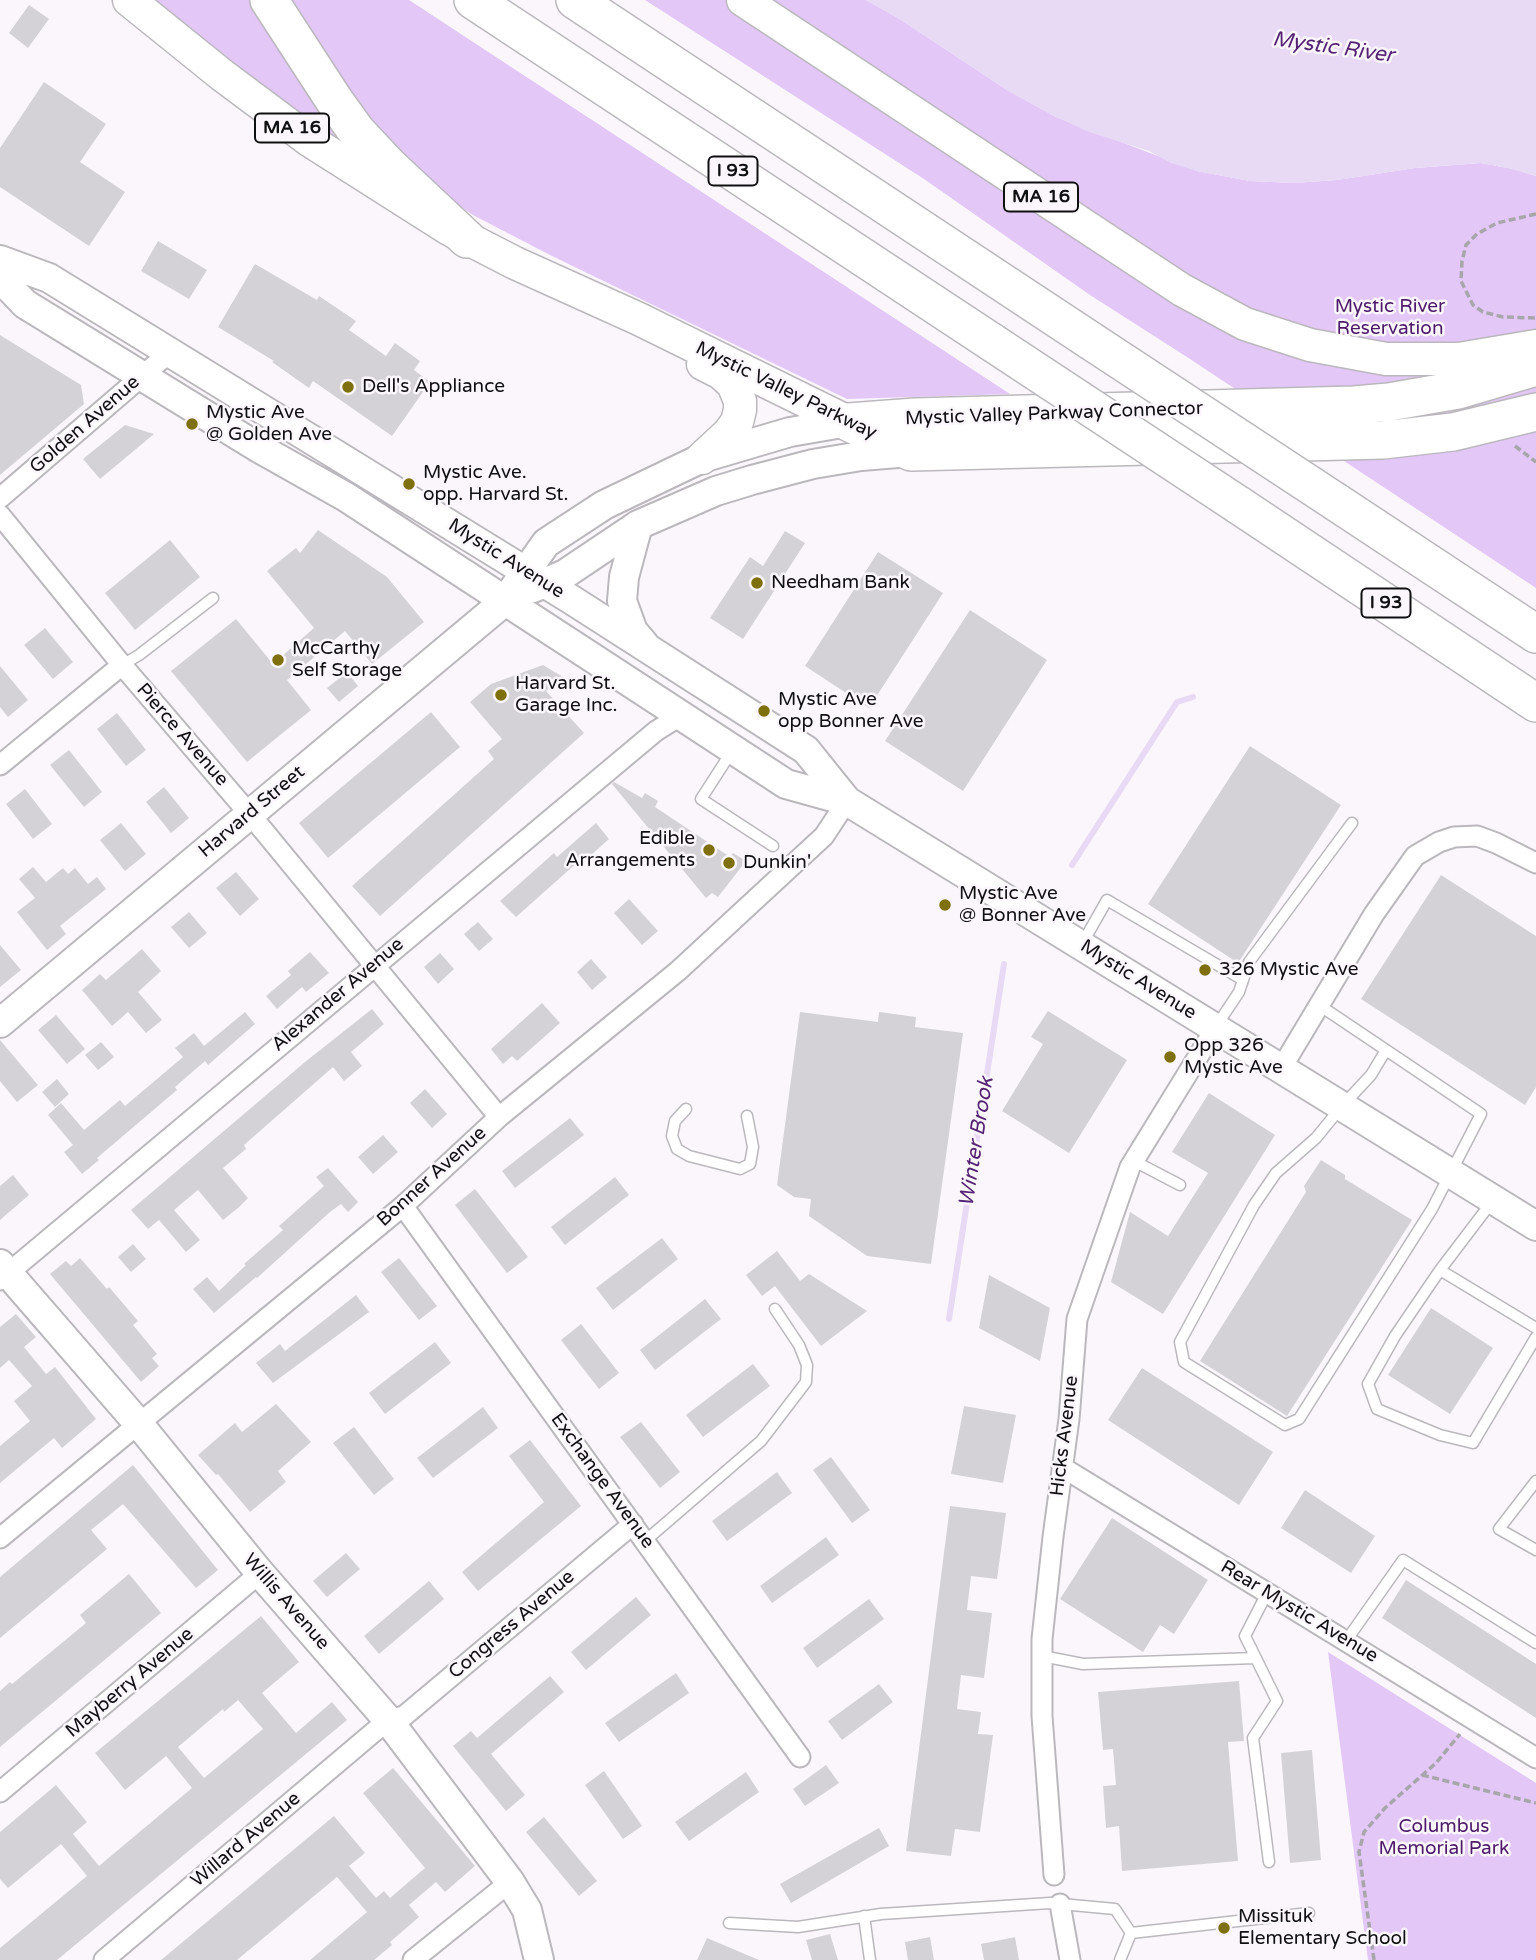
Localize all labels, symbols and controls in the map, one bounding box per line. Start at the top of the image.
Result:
water label: Mystic River [1271,27,1395,69]
road number: MA 16 [255,113,329,142]
road number: I 93 [708,156,758,186]
road number: MA 16 [1004,182,1078,212]
park label: Mystic River Reservation [1335,296,1445,340]
street label: Mystic Valley Parkway [692,337,880,445]
street label: Golden Avenue [25,371,145,479]
place label: Dell's Appliance [362,376,505,398]
marker: Dell's Appliance [340,379,356,395]
street label: Mystic Valley Parkway Connector [905,397,1203,431]
place label: Mystic Ave @ Golden Ave [206,402,332,446]
marker: Mystic Ave @ Golden Ave [184,416,200,432]
place label: Mystic Ave. opp. Harvard St. [423,462,569,506]
marker: Mystic Ave. opp. Harvard St. [401,476,417,492]
street label: Mystic Avenue [444,514,568,604]
place label: Needham Bank [771,572,910,594]
marker: Needham Bank [749,575,765,591]
road number: I 93 [1362,588,1410,618]
place label: McCarthy Self Storage [292,638,402,682]
marker: McCarthy Self Storage [270,652,286,668]
place label: Harvard St. Garage Inc. [515,673,618,717]
street label: Pierce Avenue [131,679,233,791]
marker: Harvard St. Garage Inc. [493,687,509,703]
place label: Mystic Ave opp Bonner Ave [778,689,923,733]
marker: Mystic Ave opp Bonner Ave [756,703,772,719]
street label: Harvard Street [194,761,310,863]
place label: Edible Arrangements [565,828,695,872]
marker: Edible Arrangements [701,842,717,858]
place label: Dunkin' [743,852,811,874]
marker: Dunkin' [721,855,737,871]
place label: Mystic Ave @ Bonner Ave [959,883,1086,927]
marker: Mystic Ave @ Bonner Ave [937,897,953,913]
street label: Alexander Avenue [268,933,408,1057]
street label: Mystic Avenue [1076,935,1200,1025]
place label: 326 Mystic Ave [1219,959,1358,981]
marker: 326 Mystic Ave [1197,962,1213,978]
place label: Opp 326 Mystic Ave [1184,1035,1283,1079]
marker: Opp 326 Mystic Ave [1162,1049,1178,1065]
water label: Winter Brook [954,1075,1000,1209]
street label: Bonner Avenue [373,1122,491,1232]
street label: Hicks Avenue [1046,1374,1084,1498]
street label: Exchange Avenue [545,1409,659,1553]
street label: Willis Avenue [238,1549,334,1655]
street label: Rear Mystic Avenue [1216,1556,1382,1668]
street label: Congress Avenue [445,1566,579,1684]
street label: Mayberry Avenue [62,1623,198,1743]
street label: Willard Avenue [187,1788,305,1892]
park label: Columbus Memorial Park [1379,1816,1509,1860]
place label: Missituk Elementary School [1238,1906,1407,1950]
marker: Missituk Elementary School [1216,1920,1232,1936]

